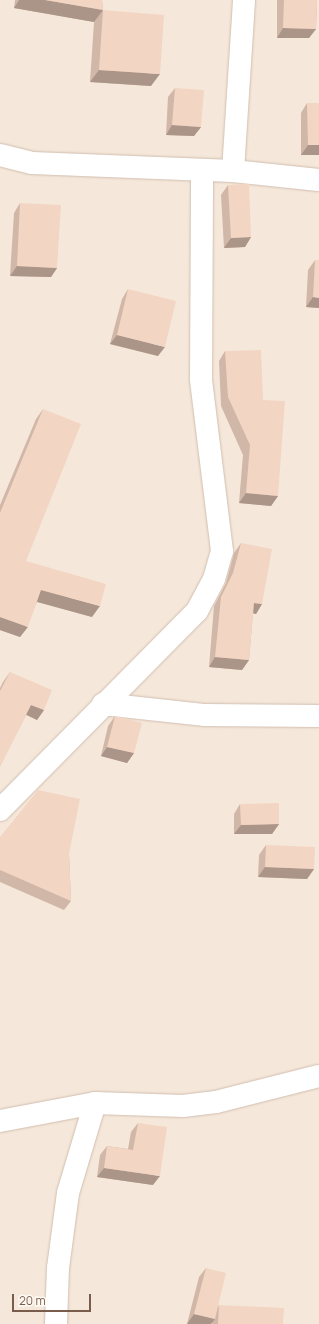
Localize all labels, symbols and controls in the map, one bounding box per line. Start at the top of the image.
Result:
scale bar [14,1286,93,1312]
text: 20 m [19,1292,46,1309]

